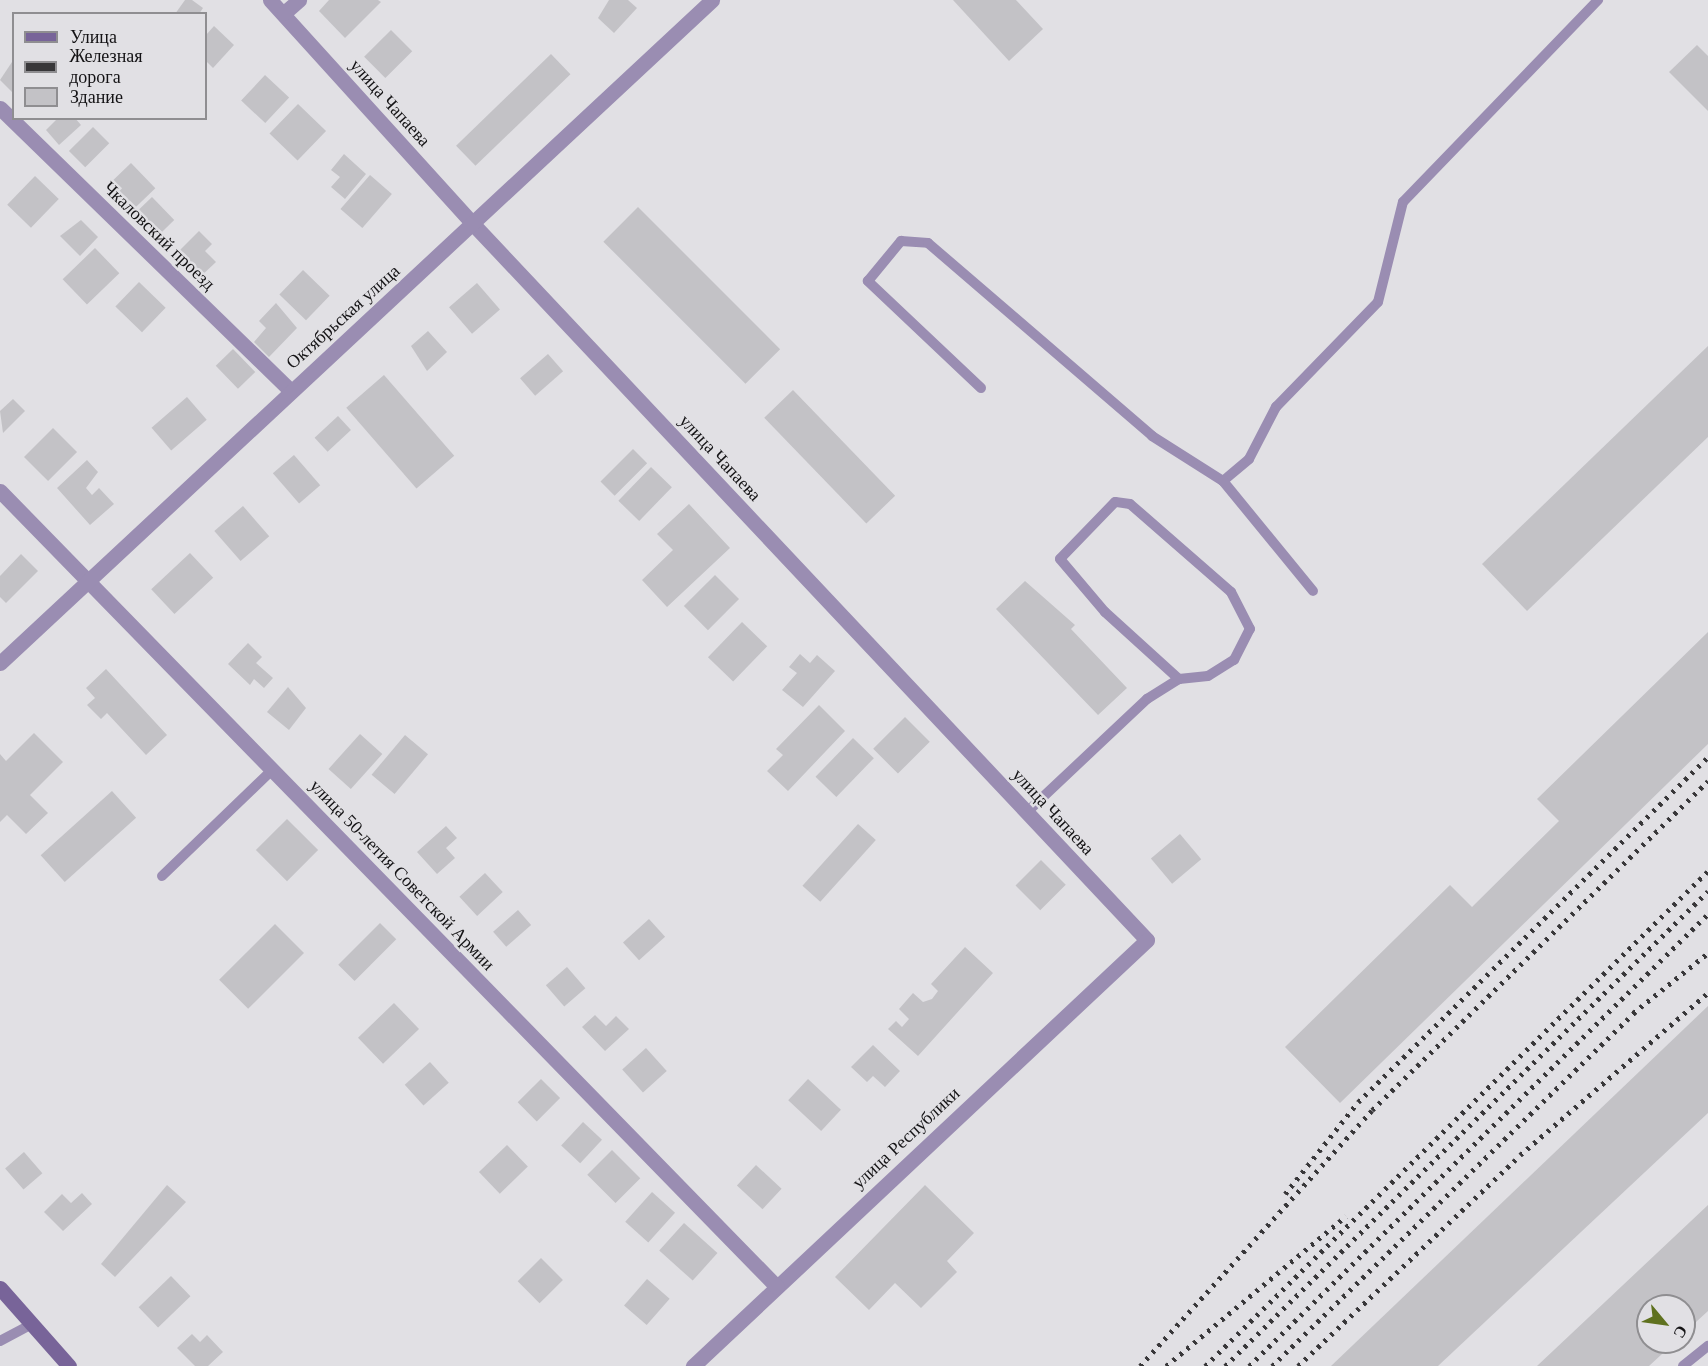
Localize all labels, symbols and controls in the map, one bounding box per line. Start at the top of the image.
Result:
legend [12,12,207,120]
text: Улица [70,27,117,47]
text: Железная дорога [69,46,143,87]
street label: улица Чапаева [345,55,435,151]
text: Здание [70,87,123,107]
street label: Чкаловский проезд [99,177,219,295]
street label: Октябрьская улица [282,260,404,374]
street label: улица Чапаева [675,410,765,506]
street label: улица Чапаева [1008,764,1098,860]
street label: улица 50-летия Советской Армии [305,775,499,975]
street label: улица Республики [848,1083,964,1193]
north arrow [1636,1294,1696,1354]
text: С [1670,1323,1691,1341]

